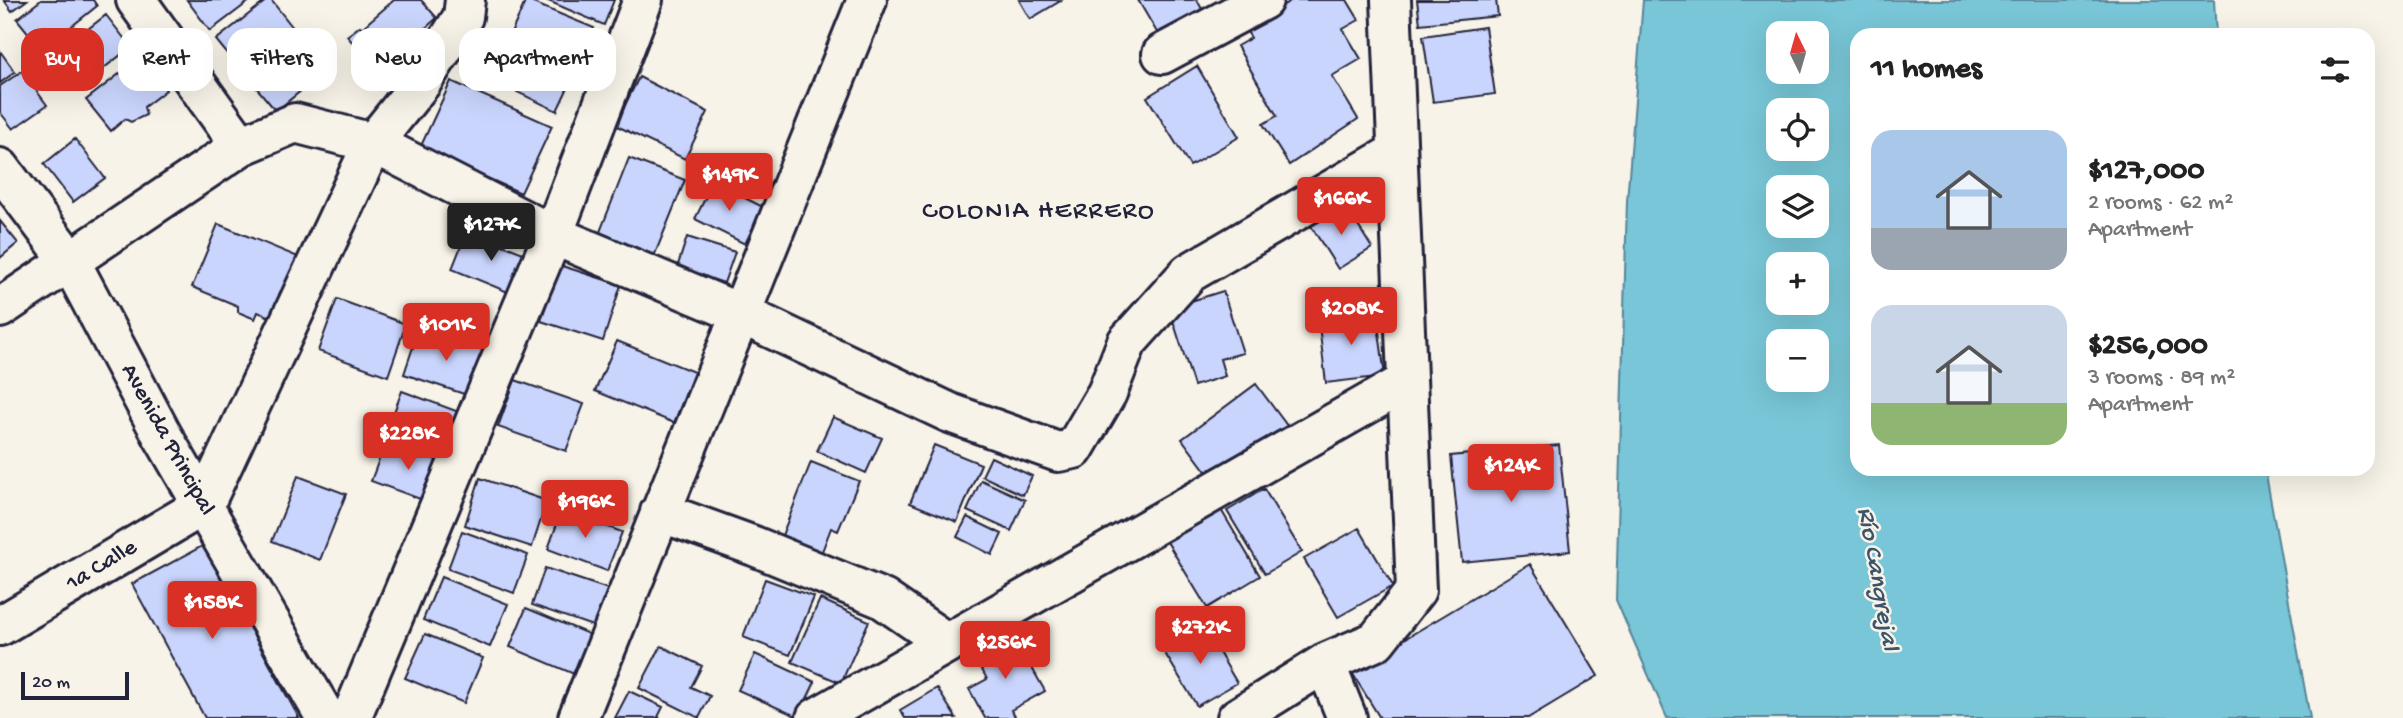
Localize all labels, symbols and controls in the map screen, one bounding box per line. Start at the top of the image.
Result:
north arrow [1766,21,1829,84]
map controls [1766,21,1829,392]
chip: Buy [21,28,104,91]
chip: Rent [118,28,213,91]
chip: Filters [227,28,337,91]
chip: New [351,28,445,91]
chip: Apartment [459,28,616,91]
icon: filters [2316,51,2354,89]
text: 11 homes [1871,53,1982,88]
button: locate [1766,98,1829,161]
pin: $149K [680,154,778,213]
text: $127,000 [2088,155,2204,190]
icon: home [1927,158,2011,242]
text: $149K [702,162,756,189]
button: layers [1766,175,1829,238]
pin: $166K [1292,177,1390,237]
text: $166K [1313,186,1369,213]
text: 2 rooms · 62 m² [2088,190,2233,217]
district label: COLONIA HERRERO [922,197,1156,228]
pin: $127K [442,204,540,263]
text: $127K [463,212,519,239]
text: Apartment [2088,217,2192,244]
button: + [1766,252,1829,315]
pin: $208K [1302,288,1400,347]
text: $208K [1321,296,1381,323]
pin: $101K [397,304,495,363]
text: $101K [419,312,473,339]
button: − [1766,329,1829,392]
text: $256,000 [2088,330,2208,365]
icon: home [1927,333,2011,417]
street label: Avenida Principal [113,359,221,521]
text: 3 rooms · 89 m² [2088,365,2235,392]
text: Apartment [2088,392,2192,419]
pin: $228K [359,412,457,472]
text: $228K [379,421,437,448]
pin: $124K [1462,444,1560,504]
text: $124K [1484,453,1538,480]
pin: $196K [536,480,634,540]
text: $196K [557,489,613,516]
water label: Río Cangrejal [1848,505,1904,654]
street label: 1a Calle [60,533,143,599]
pin: $158K [163,582,261,641]
text: $158K [184,590,240,617]
pin: $272K [1151,606,1249,666]
text: $272K [1171,615,1229,642]
pin: $256K [956,622,1054,681]
text: $256K [976,630,1034,657]
scale bar [21,669,130,701]
text: 20 m [32,672,70,695]

